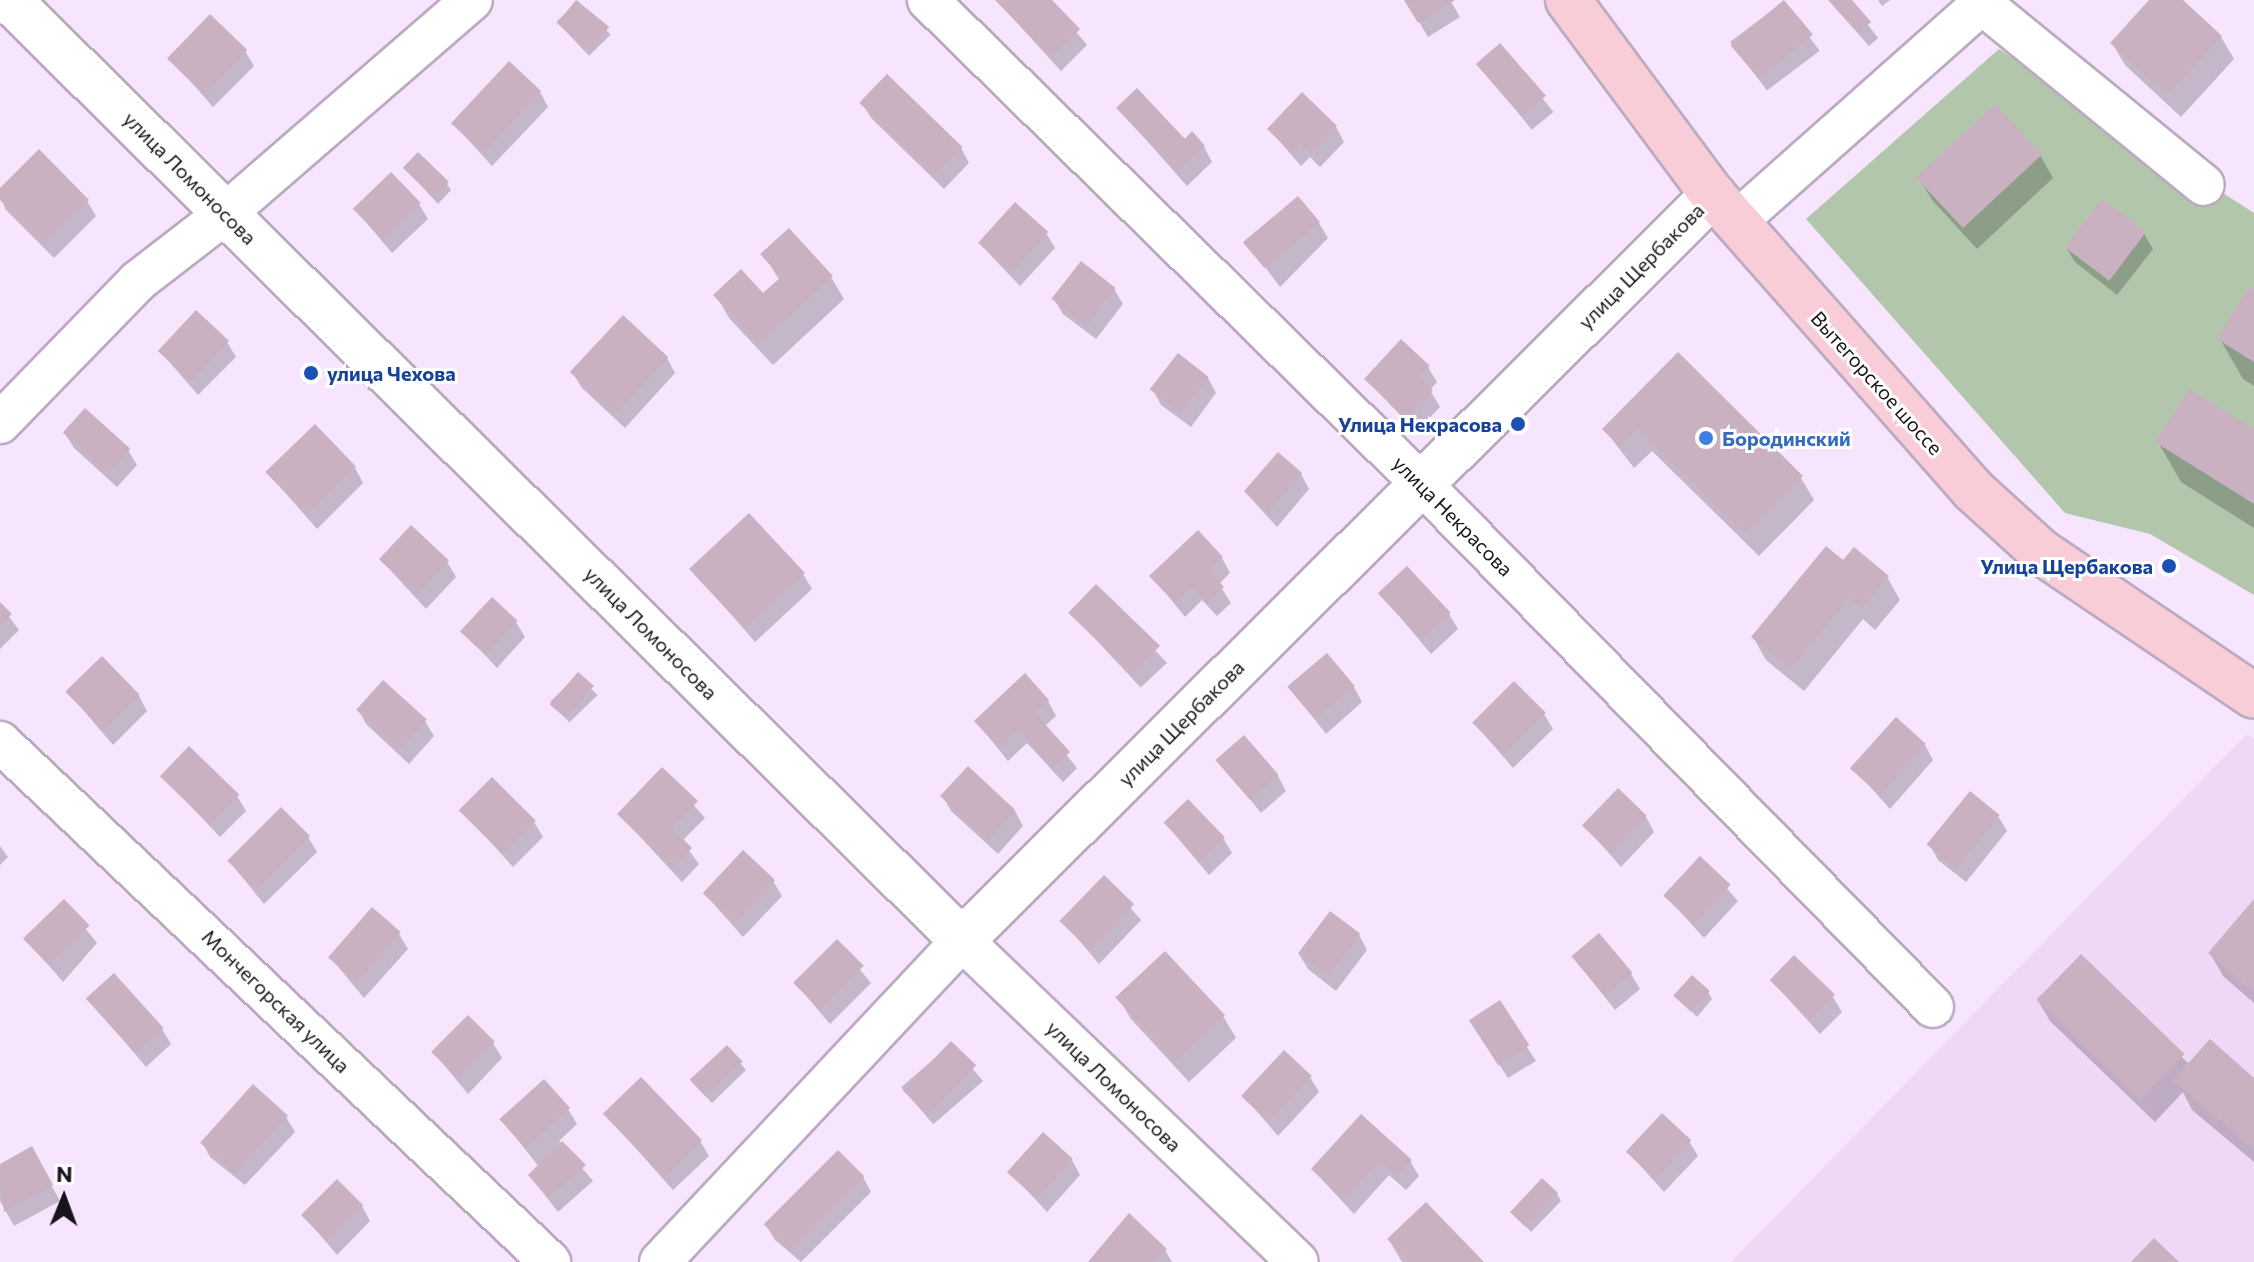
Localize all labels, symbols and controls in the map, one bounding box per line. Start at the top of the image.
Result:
street label: улица Ломоносова [119,107,261,249]
street label: улица Щербакова [1573,198,1709,334]
street label: Вытегорское шоссе [1806,306,1948,460]
place label: улица Чехова [327,361,456,385]
marker: улица Чехова [302,364,320,382]
place label: Улица Некрасова [1338,412,1502,436]
marker: Улица Некрасова [1509,415,1527,433]
place label: Бородинский [1722,426,1851,450]
marker: Бородинский [1697,429,1715,447]
street label: улица Некрасова [1388,451,1518,581]
place label: Улица Щербакова [1980,554,2153,578]
marker: Улица Щербакова [2160,557,2178,575]
street label: улица Ломоносова [580,562,722,704]
street label: улица Щербакова [1113,655,1249,791]
street label: Мончегорская улица [197,924,355,1078]
street label: улица Ломоносова [1042,1016,1186,1156]
north arrow [24,1158,104,1238]
text: N [56,1160,73,1187]

